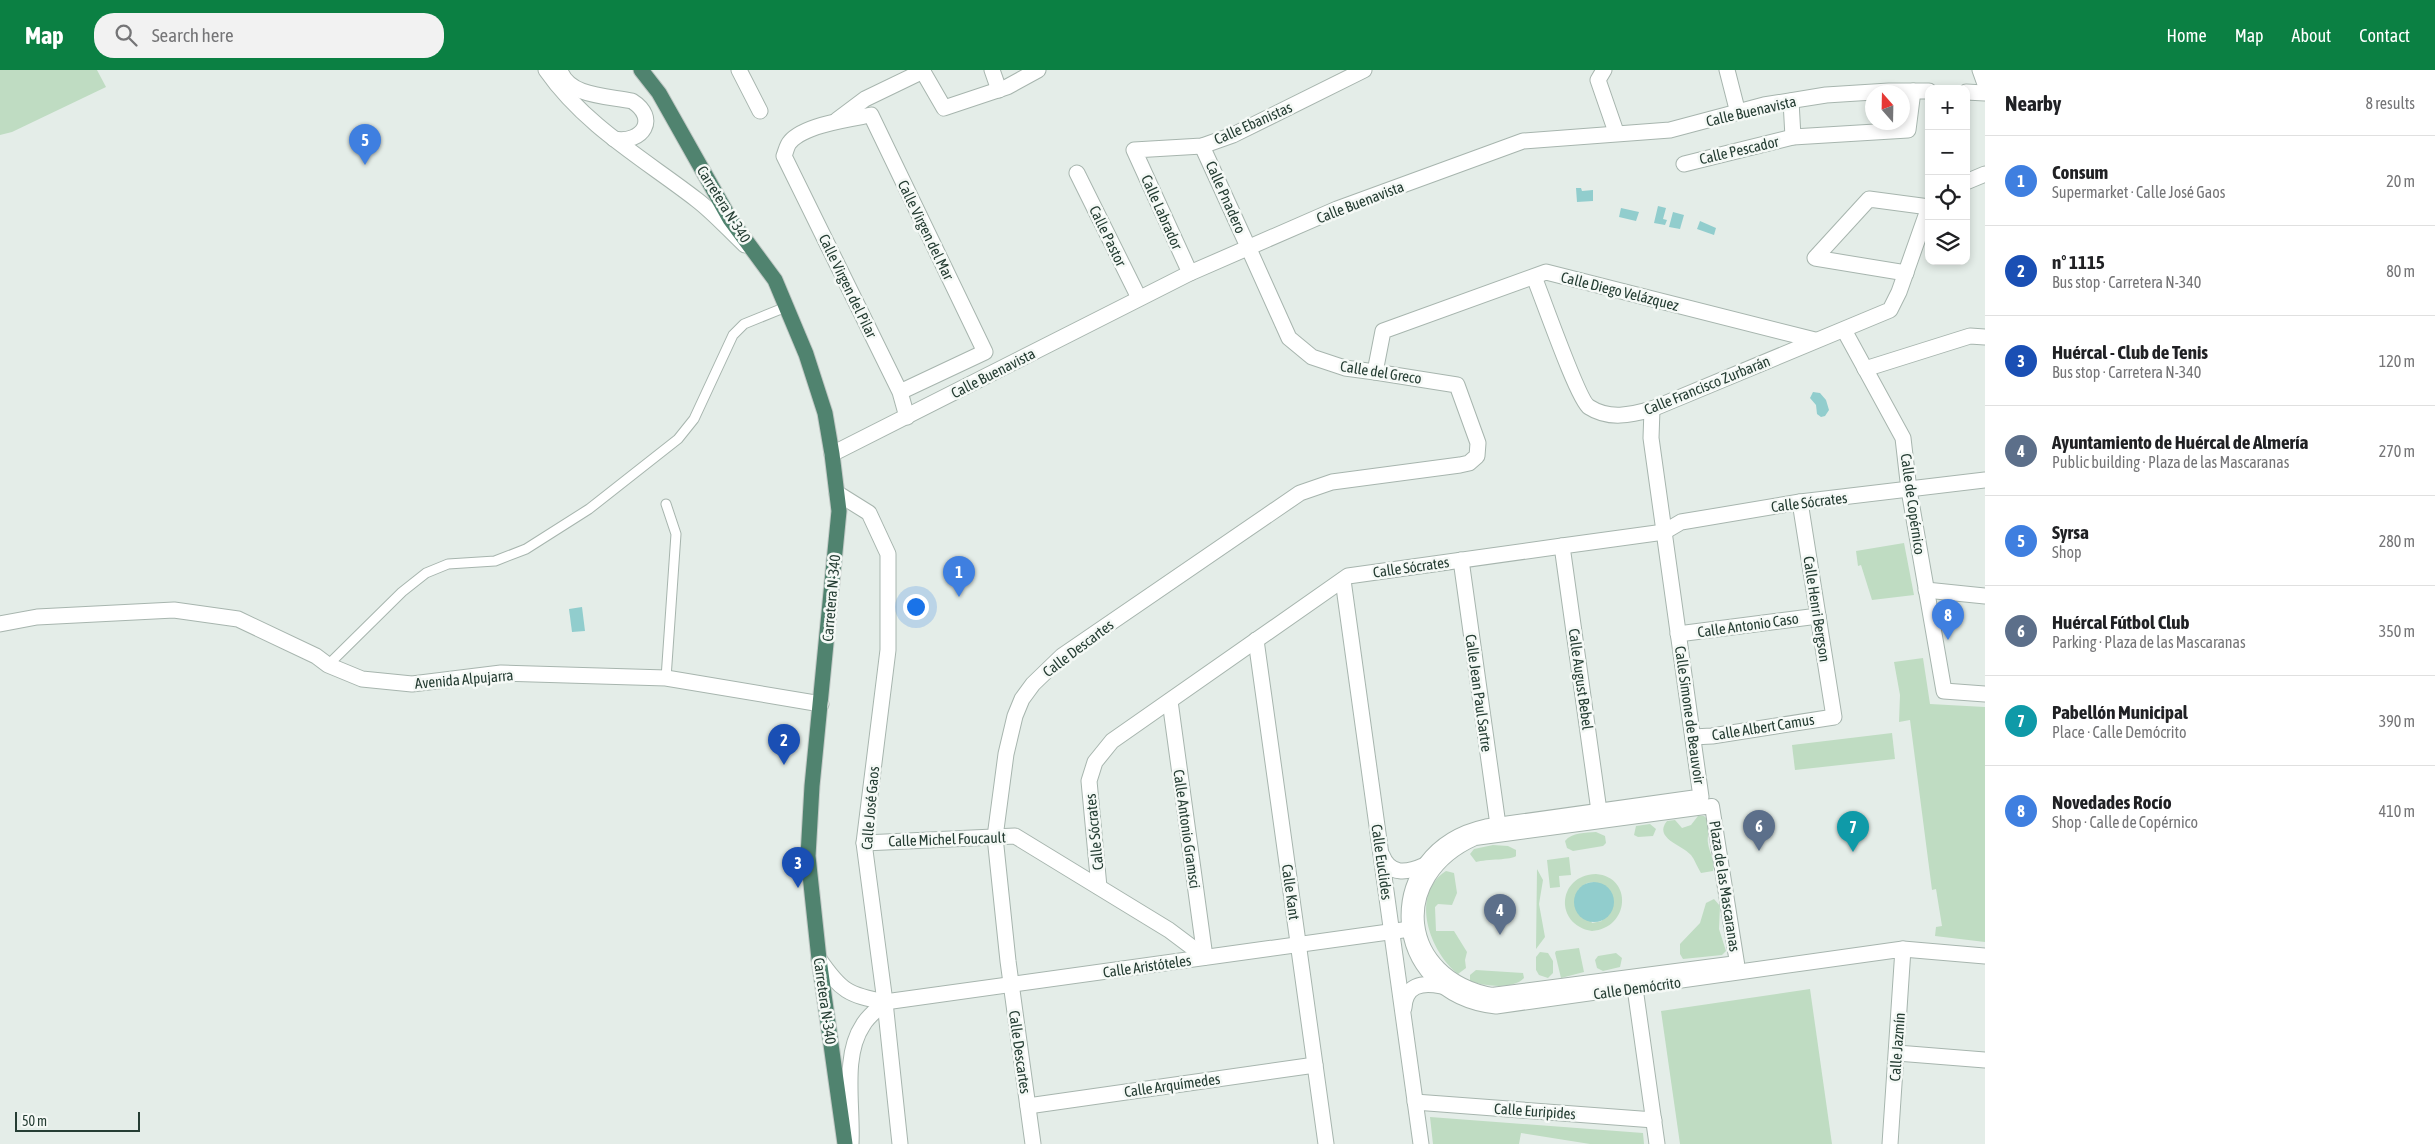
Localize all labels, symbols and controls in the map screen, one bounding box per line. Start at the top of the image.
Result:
search box [94,13,444,58]
icon: search [112,21,140,49]
text: Map [25,22,64,49]
text: Search here [152,24,234,46]
text: Home [2167,25,2207,46]
text: Map [2235,25,2264,46]
text: About [2292,25,2331,46]
text: Contact [2359,25,2410,46]
north arrow [1865,85,1910,130]
map controls [1925,85,1970,265]
button: + [1925,85,1970,130]
text: Nearby [2005,91,2061,115]
street label: Calle Buenavista [1704,92,1798,130]
text: 8 results [2365,94,2415,112]
street label: Calle Ebanistas [1211,98,1295,148]
pin: 5 [349,124,381,165]
button: − [1925,130,1970,175]
street label: Calle Pescador [1698,133,1781,167]
street label: Calle Pnadero [1202,158,1250,236]
text: Consum [2052,161,2108,183]
street label: Carretera N-340 [694,162,754,246]
street label: Calle Labrador [1138,172,1186,253]
text: 1 [2017,172,2025,190]
text: 20 m [2386,172,2415,190]
button: locate [1925,175,1970,220]
street label: Calle Virgen del Mar [894,177,958,283]
street label: Calle Buenavista [1314,178,1406,226]
text: Supermarket · Calle José Gaos [2052,183,2225,201]
street label: Calle Pastor [1086,203,1130,270]
button: layers [1925,220,1970,265]
street label: Calle Virgen del Pilar [816,231,881,341]
text: n° 1115 [2052,251,2105,273]
text: 2 [2017,262,2025,280]
text: 80 m [2386,262,2415,280]
street label: Calle Diego Velázquez [1559,268,1681,314]
text: Bus stop · Carretera N-340 [2052,273,2201,291]
text: Huércal - Club de Tenis [2052,341,2208,363]
street label: Calle Buenavista [948,345,1038,401]
street label: Calle Francisco Zurbarán [1642,352,1772,418]
text: 3 [2017,352,2025,370]
text: 120 m [2379,352,2415,370]
street label: Calle del Greco [1339,357,1423,387]
text: Bus stop · Carretera N-340 [2052,363,2201,381]
text: Ayuntamiento de Huércal de Almería [2052,431,2308,453]
text: 4 [2017,442,2025,460]
text: 270 m [2379,442,2415,460]
street label: Calle de Copérnico [1897,452,1929,556]
text: Public building · Plaza de las Mascaranas [2052,453,2289,471]
street label: Calle Sócrates [1770,489,1848,515]
text: Syrsa [2052,521,2089,543]
text: 5 [2017,532,2025,550]
text: 280 m [2379,532,2415,550]
text: Shop [2052,543,2082,561]
street label: Calle Sócrates [1372,553,1450,581]
street label: Carretera N-340 [819,554,843,642]
street label: Calle Henri Bergson [1800,555,1834,663]
pin: 1 [943,556,975,597]
your location [903,594,929,620]
pin: 8 [1932,599,1964,640]
street label: Calle Antonio Caso [1696,609,1800,641]
text: Huércal Fútbol Club [2052,611,2189,633]
street label: Calle Descartes [1039,616,1117,680]
text: 6 [2017,622,2025,640]
text: 350 m [2379,622,2415,640]
street label: Calle August Bebel [1565,627,1597,731]
street label: Calle Jean Paul Sartre [1462,633,1496,753]
text: Parking · Plaza de las Mascaranas [2052,633,2246,651]
street label: Calle Simone de Beauvoir [1672,645,1708,786]
street label: Avenida Alpujarra [414,666,514,692]
text: Pabellón Municipal [2052,701,2188,723]
street label: Calle Albert Camus [1711,711,1815,743]
text: 7 [2017,712,2025,730]
text: 390 m [2379,712,2415,730]
text: Place · Calle Demócrito [2052,723,2186,741]
pin: 2 [768,724,800,765]
street label: Calle José Gaos [858,766,882,850]
street label: Calle Antonio Gramsci [1170,768,1204,890]
text: Novedades Rocío [2052,791,2172,813]
street label: Calle Sócrates [1082,793,1106,871]
text: 8 [2017,802,2025,820]
text: 410 m [2379,802,2415,820]
pin: 6 [1743,810,1775,851]
pin: 7 [1837,811,1869,852]
text: Shop · Calle de Copérnico [2052,813,2198,831]
street label: Plaza de las Mascaranas [1706,819,1744,953]
street label: Calle Euclides [1368,823,1396,901]
street label: Calle Michel Foucault [888,828,1006,850]
pin: 3 [782,847,814,888]
street label: Calle Kant [1279,863,1303,921]
pin: 4 [1484,894,1516,935]
street label: Calle Aristóteles [1102,951,1192,981]
street label: Carretera N-340 [811,957,839,1045]
street label: Calle Demócrito [1592,973,1682,1003]
street label: Calle Descartes [1006,1009,1034,1095]
street label: Calle Jazmín [1886,1012,1908,1082]
street label: Calle Arquímedes [1123,1070,1221,1100]
street label: Calle Euripides [1494,1100,1576,1122]
scale bar [15,1109,140,1132]
text: 50 m [22,1113,47,1129]

